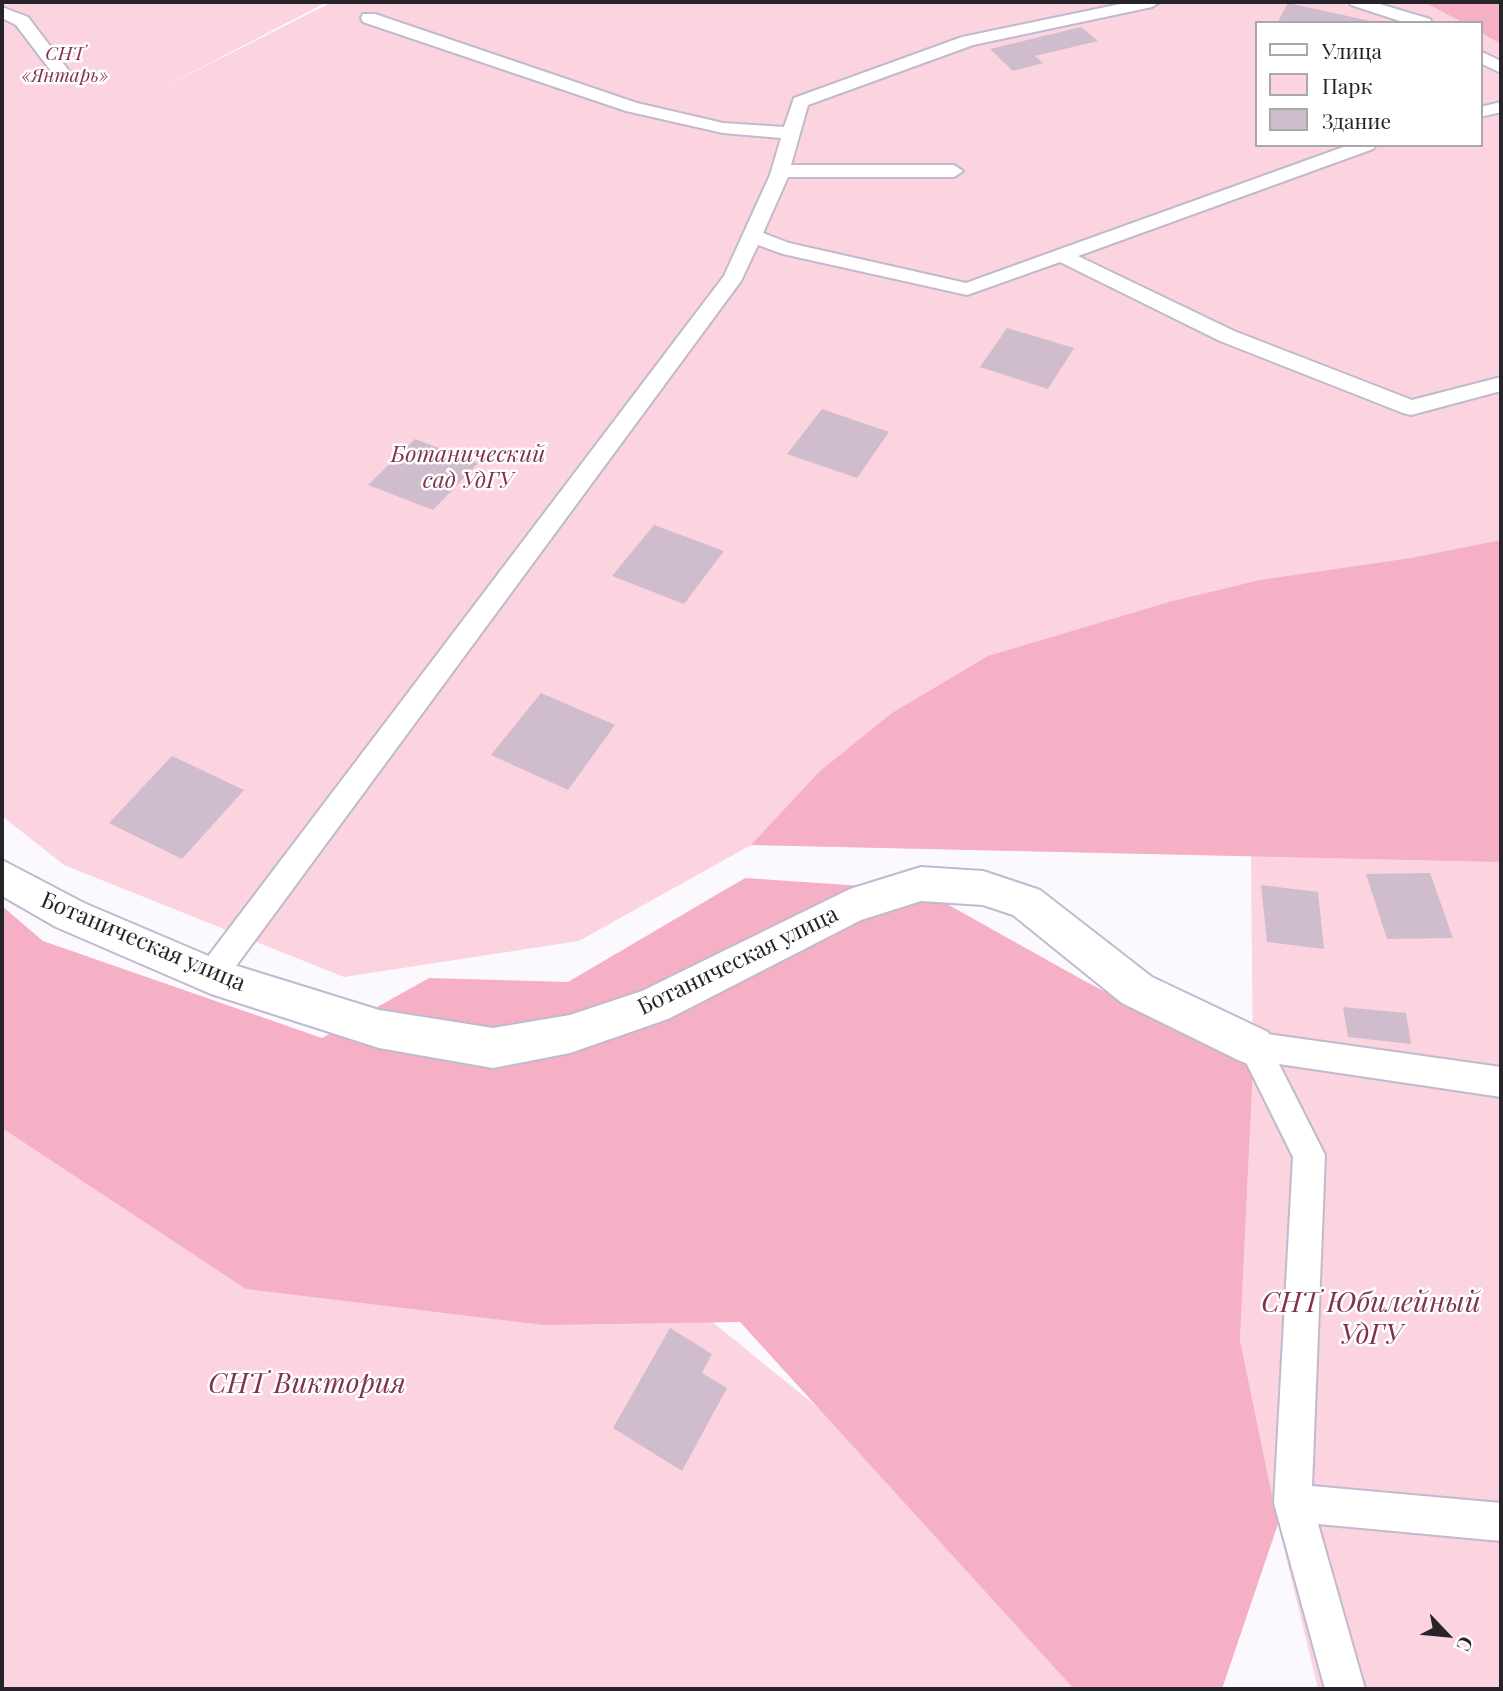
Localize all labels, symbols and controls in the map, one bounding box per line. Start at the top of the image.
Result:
legend [1254,21,1482,147]
text: Улица [1322,36,1382,64]
park label: СНТ «Янтарь» [21,43,109,87]
text: Парк [1322,71,1372,99]
text: Здание [1322,106,1391,134]
park label: Ботанический сад УдГУ [391,441,545,495]
street label: Ботаническая улица [37,886,249,998]
street label: Ботаническая улица [633,900,843,1022]
park label: СНТ Юбилейный УдГУ [1261,1286,1481,1352]
park label: СНТ Виктория [208,1367,406,1401]
north arrow [1412,1600,1482,1670]
text: С [1451,1632,1480,1656]

